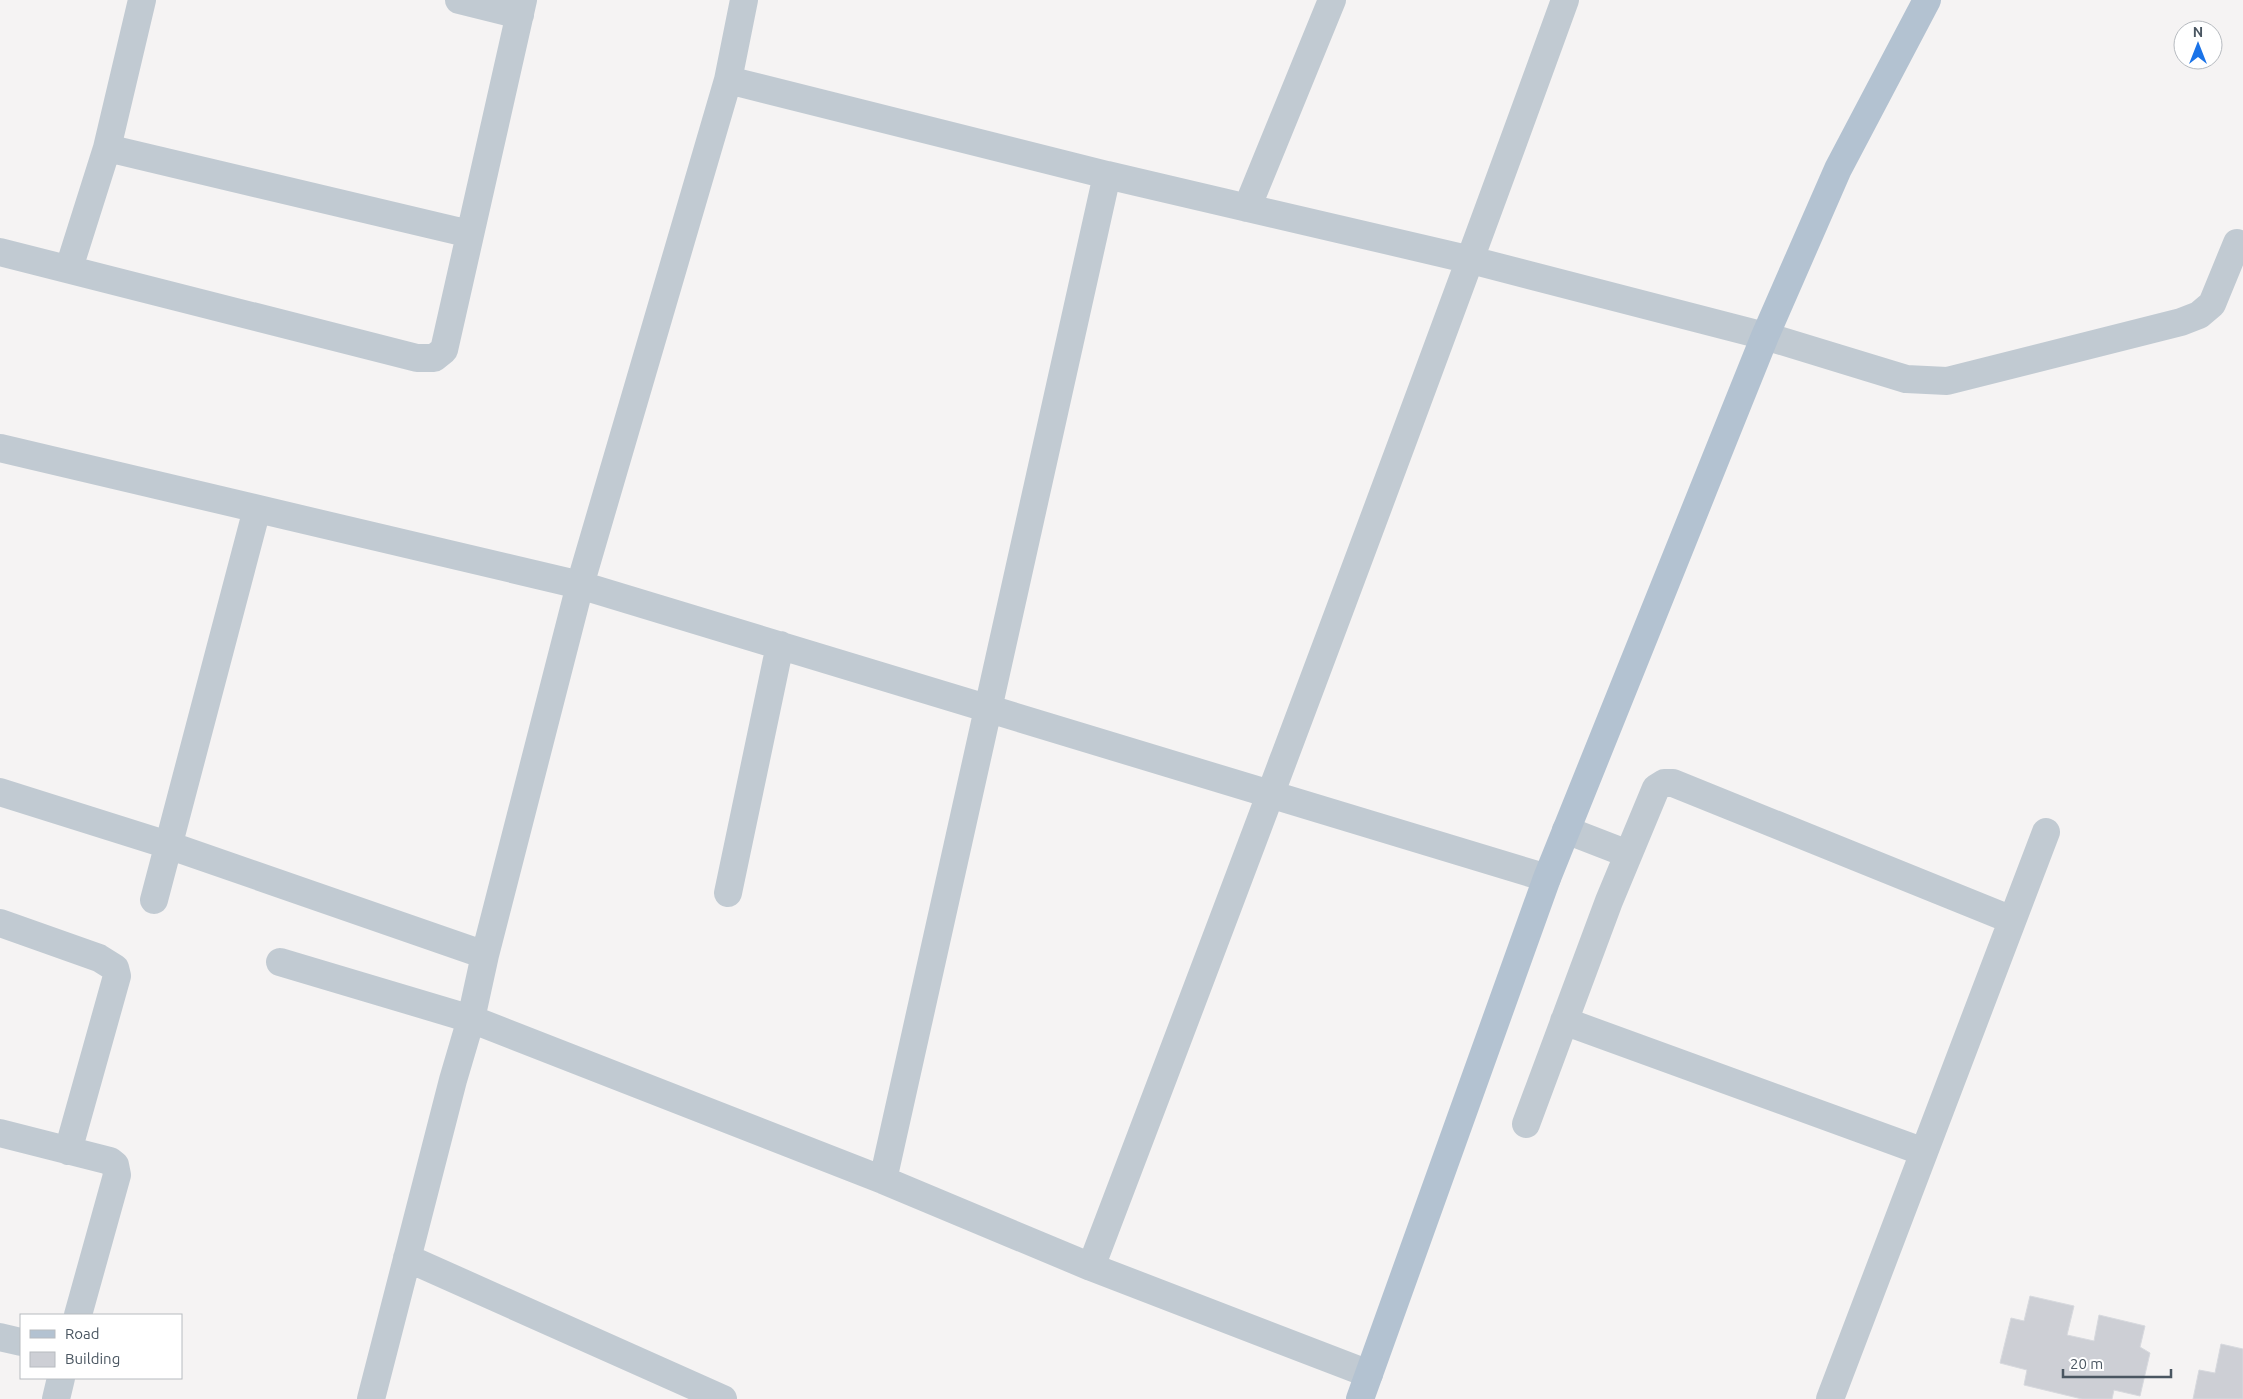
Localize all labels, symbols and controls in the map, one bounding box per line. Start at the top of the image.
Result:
north arrow [2173,20,2223,70]
text: N [2193,24,2203,40]
legend [20,1314,182,1379]
text: Road [65,1325,100,1342]
scale bar [2063,1346,2170,1378]
text: Building [65,1350,120,1367]
text: 20 m [2070,1355,2103,1372]

